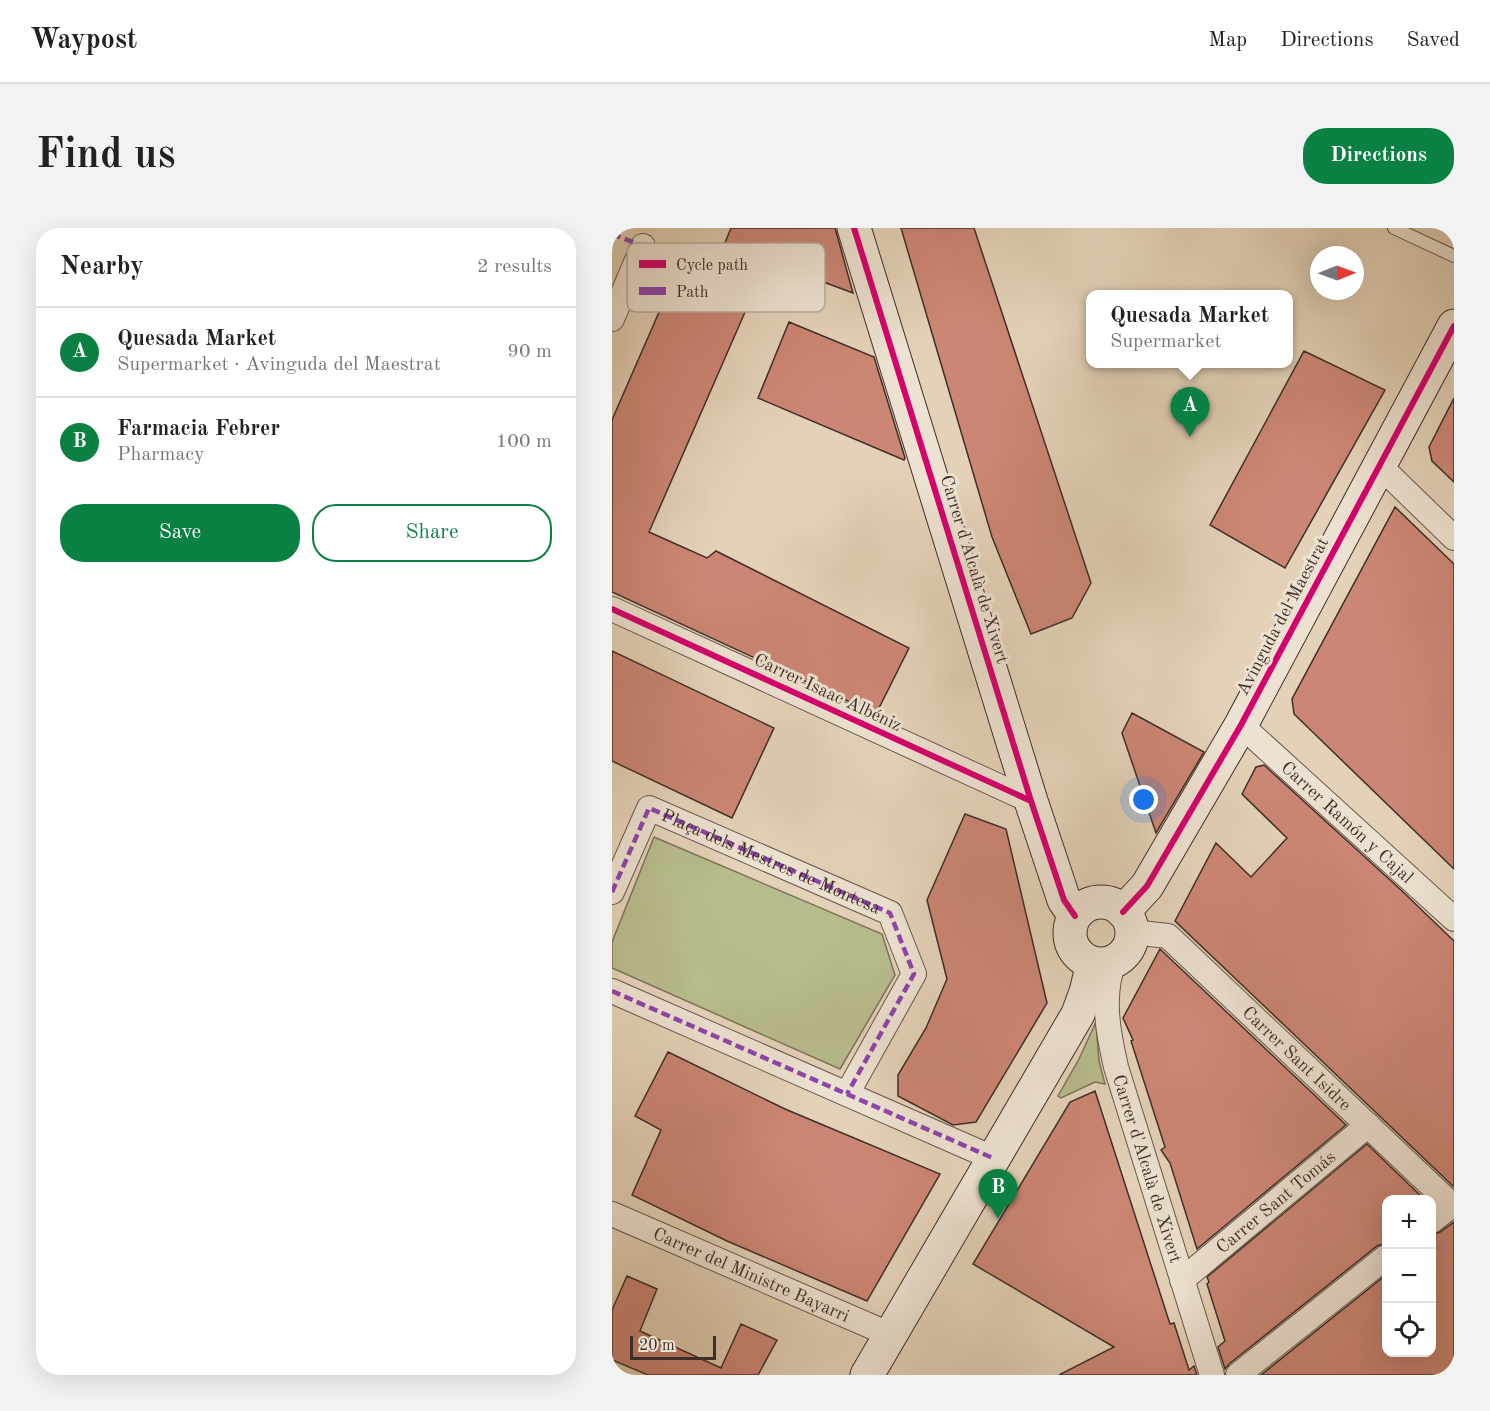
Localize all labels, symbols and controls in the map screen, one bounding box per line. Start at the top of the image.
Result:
text: Waypost [30,27,137,55]
text: Map [1208,30,1247,51]
text: Directions [1280,30,1374,51]
text: Saved [1407,30,1460,51]
button: Directions [1303,128,1454,184]
text: Find us [36,135,175,177]
legend [627,243,825,312]
north arrow [1310,246,1364,300]
text: Nearby [60,254,144,280]
text: 2 results [477,257,552,277]
text: Cycle path [676,258,748,274]
text: Path [676,285,709,301]
popup [1086,290,1293,368]
text: Quesada Market [1110,305,1269,327]
text: Quesada Market [117,328,276,350]
text: Supermarket [1110,332,1221,352]
text: A [72,342,87,362]
text: 90 m [507,342,552,362]
text: Supermarket · Avinguda del Maestrat [117,355,441,375]
pin: A [1170,388,1210,437]
text: Farmacia Febrer [117,418,280,440]
text: B [72,432,87,452]
text: 100 m [496,432,552,452]
text: Pharmacy [117,445,205,465]
street label: Carrer d'Alcalà de Xivert [937,473,1011,666]
button: Save [60,504,300,562]
button: Share [312,504,552,562]
street label: Avinguda del Maestrat [1234,535,1332,698]
street label: Carrer Isaac Albéniz [751,651,904,735]
street label: Carrer Ramón y Cajal [1277,758,1416,887]
your location [1129,785,1158,814]
street label: Plaça dels Mestres de Montesa [658,807,883,918]
street label: Carrer Sant Isidre [1238,1003,1354,1115]
street label: Carrer d'Alcalà de Xivert [1109,1073,1184,1265]
street label: Carrer Sant Tomás [1213,1148,1340,1257]
pin: B [978,1170,1018,1219]
map controls [1382,1195,1436,1357]
button: + [1382,1195,1436,1249]
street label: Carrer del Ministre Bayarri [650,1225,852,1326]
button: − [1382,1249,1436,1303]
button: locate [1382,1303,1436,1357]
scale bar [630,1333,716,1360]
text: 20 m [639,1338,675,1354]

